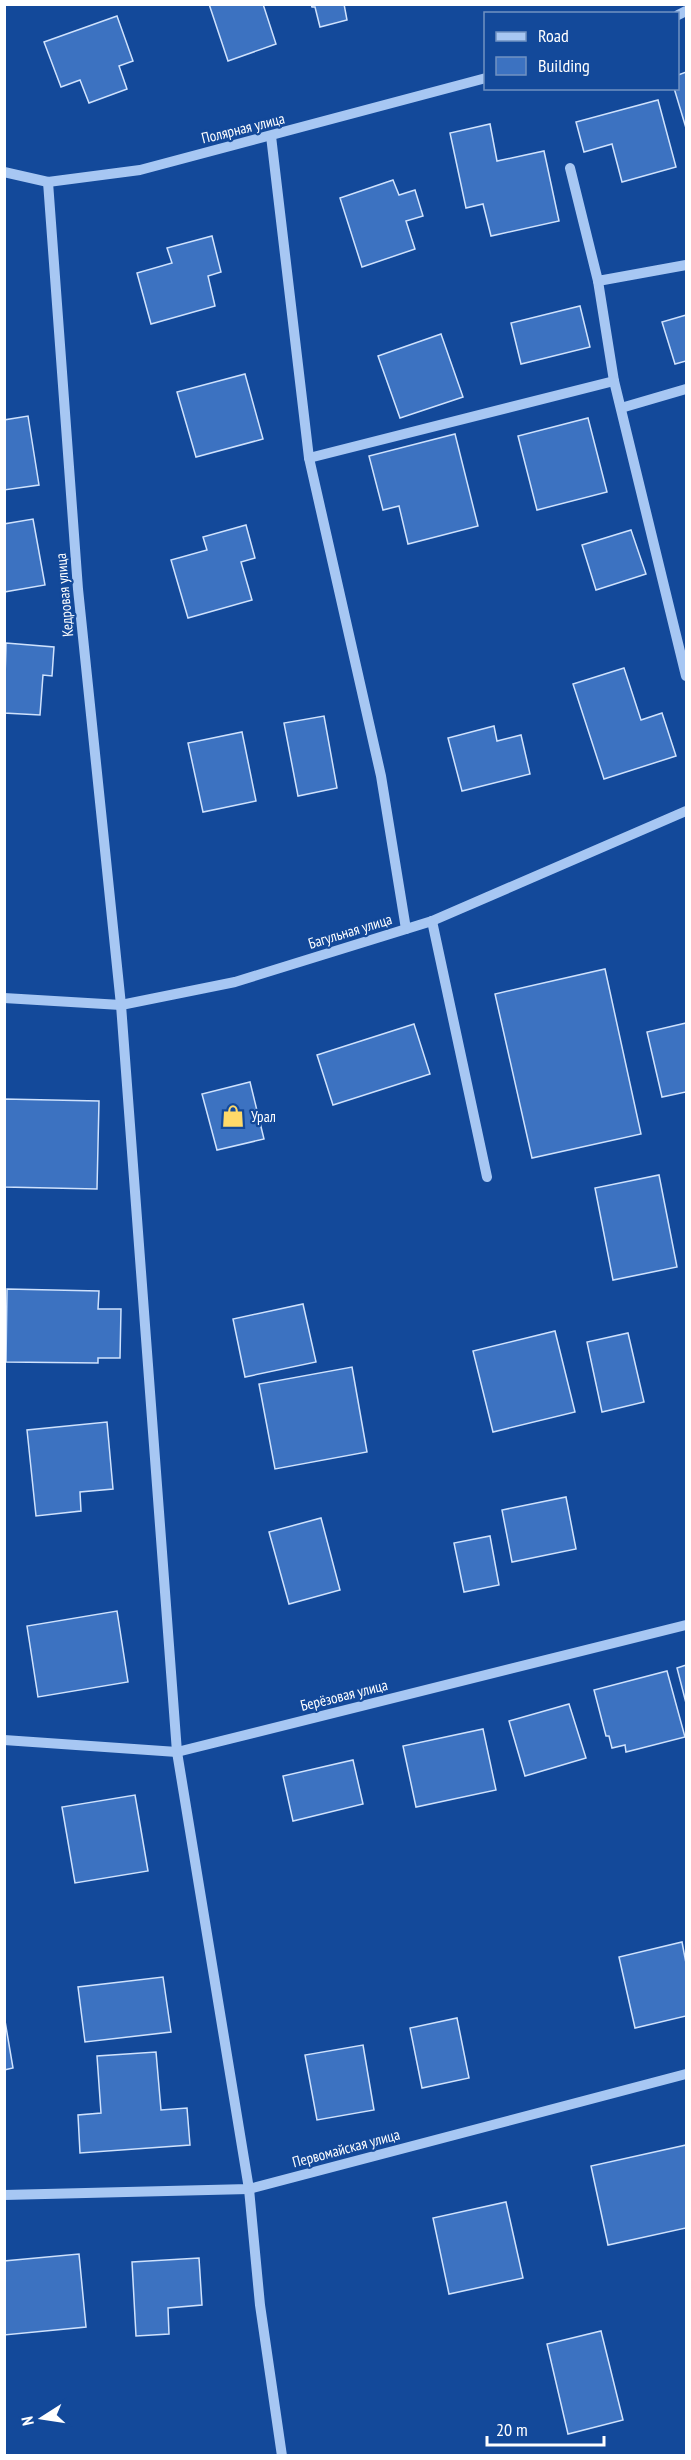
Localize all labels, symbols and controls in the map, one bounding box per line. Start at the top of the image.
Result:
legend [484,12,679,90]
text: Road [538,24,569,47]
text: Building [538,54,590,77]
street label: Полярная улица [199,109,287,147]
street label: Кедровая улица [51,552,77,638]
street label: Багульная улица [306,909,394,953]
shop icon: Урал [220,1103,246,1129]
place label: Урал [251,1107,276,1126]
street label: Берёзовая улица [298,1675,390,1715]
street label: Первомайская улица [290,2125,402,2171]
north arrow [12,2388,72,2448]
scale bar [487,2409,604,2447]
text: N [17,2415,38,2427]
text: 20 m [496,2418,528,2441]

